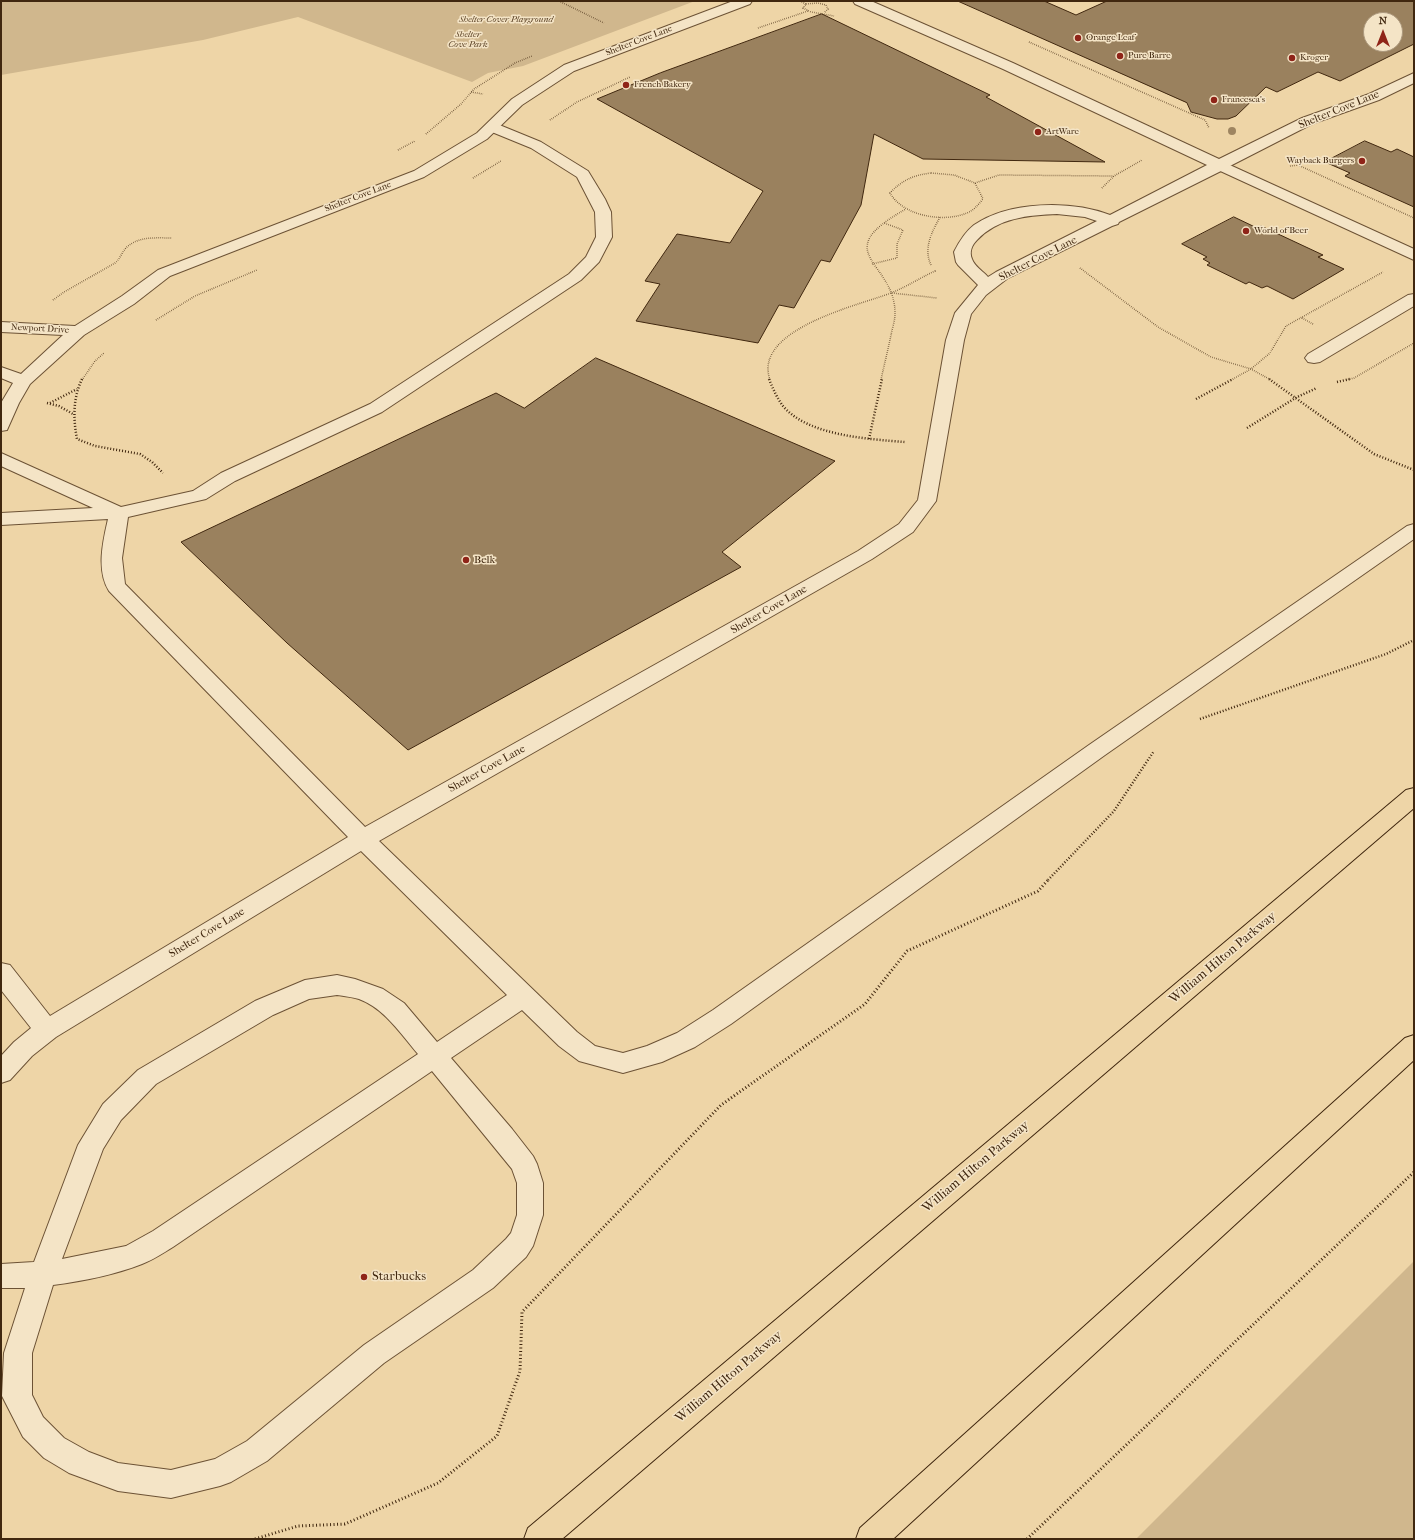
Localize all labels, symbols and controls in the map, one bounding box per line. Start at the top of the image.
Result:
north arrow [1363,12,1403,52]
text: N [1379,14,1387,27]
park label: Shelter Cover Playground [459,15,553,25]
street label: Shelter Cove Lane [604,23,674,59]
park label: Shelter Cove Park [448,30,488,51]
marker: Orange Leaf [1073,33,1083,43]
place label: Orange Leaf [1086,33,1135,43]
marker: Pure Barre [1115,51,1125,61]
place label: Pure Barre [1128,51,1171,61]
marker: Kroger [1287,53,1297,63]
place label: Kroger [1300,53,1328,63]
marker: French Bakery [621,80,631,90]
place label: French Bakery [634,80,691,90]
street label: Shelter Cove Lane [1297,88,1381,132]
marker: Francesca's [1209,95,1219,105]
place label: Francesca's [1222,95,1265,105]
marker: ArtWare [1033,127,1043,137]
place label: ArtWare [1046,127,1079,137]
place label: Wayback Burgers [1286,156,1354,166]
marker: Wayback Burgers [1357,156,1367,166]
street label: Shelter Cove Lane [323,179,393,215]
marker: World of Beer [1241,226,1251,236]
place label: World of Beer [1254,226,1308,236]
street label: Shelter Cove Lane [997,234,1079,284]
street label: Newport Drive [11,322,69,336]
place label: Belk [474,553,495,567]
marker: Belk [461,555,471,565]
street label: Shelter Cove Lane [728,583,810,637]
street label: Shelter Cove Lane [446,742,528,796]
street label: Shelter Cove Lane [167,905,247,961]
street label: William Hilton Parkway [1167,909,1279,1007]
street label: William Hilton Parkway [920,1118,1032,1216]
place label: Starbucks [372,1269,426,1285]
marker: Starbucks [359,1272,369,1282]
street label: William Hilton Parkway [673,1328,785,1426]

